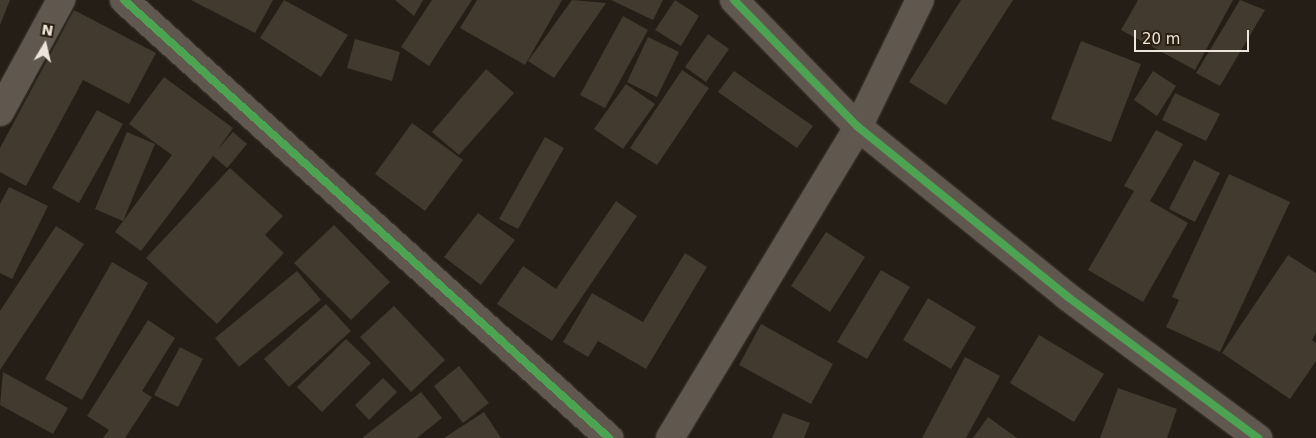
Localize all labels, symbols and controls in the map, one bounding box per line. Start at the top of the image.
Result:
north arrow [20,20,70,70]
scale bar [1136,20,1251,52]
text: N [40,21,54,39]
text: 20 m [1142,30,1180,48]

